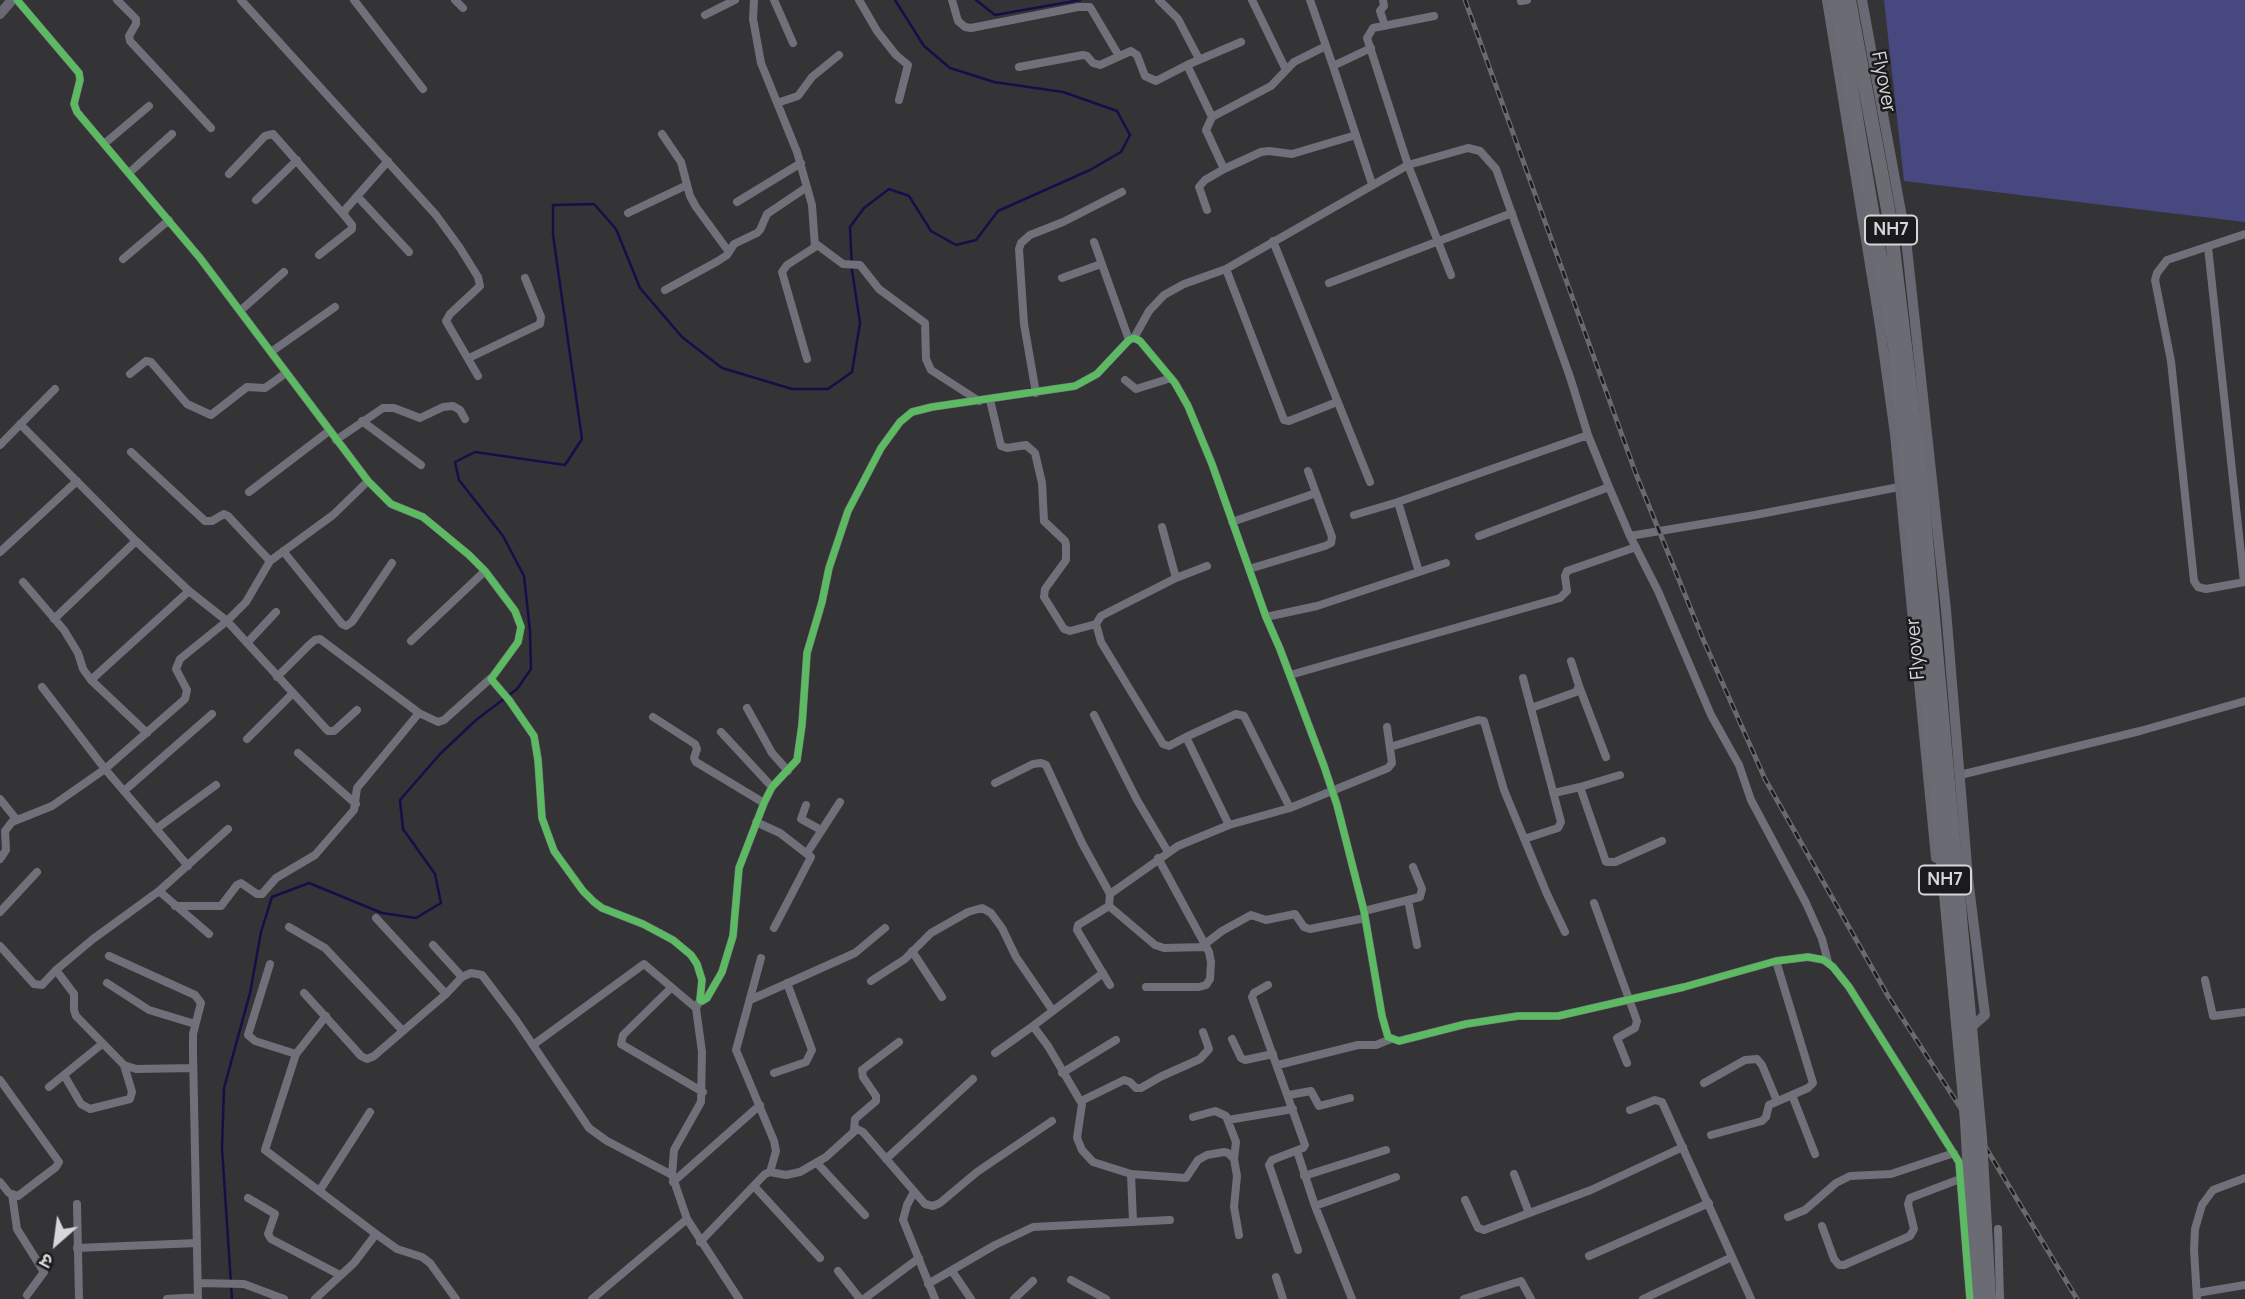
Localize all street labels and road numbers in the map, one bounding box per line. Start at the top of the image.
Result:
street label: Flyover [1866,50,1900,114]
road number: NH7 [1865,215,1917,244]
street label: Flyover [1902,617,1930,681]
road number: NH7 [1919,866,1971,894]

